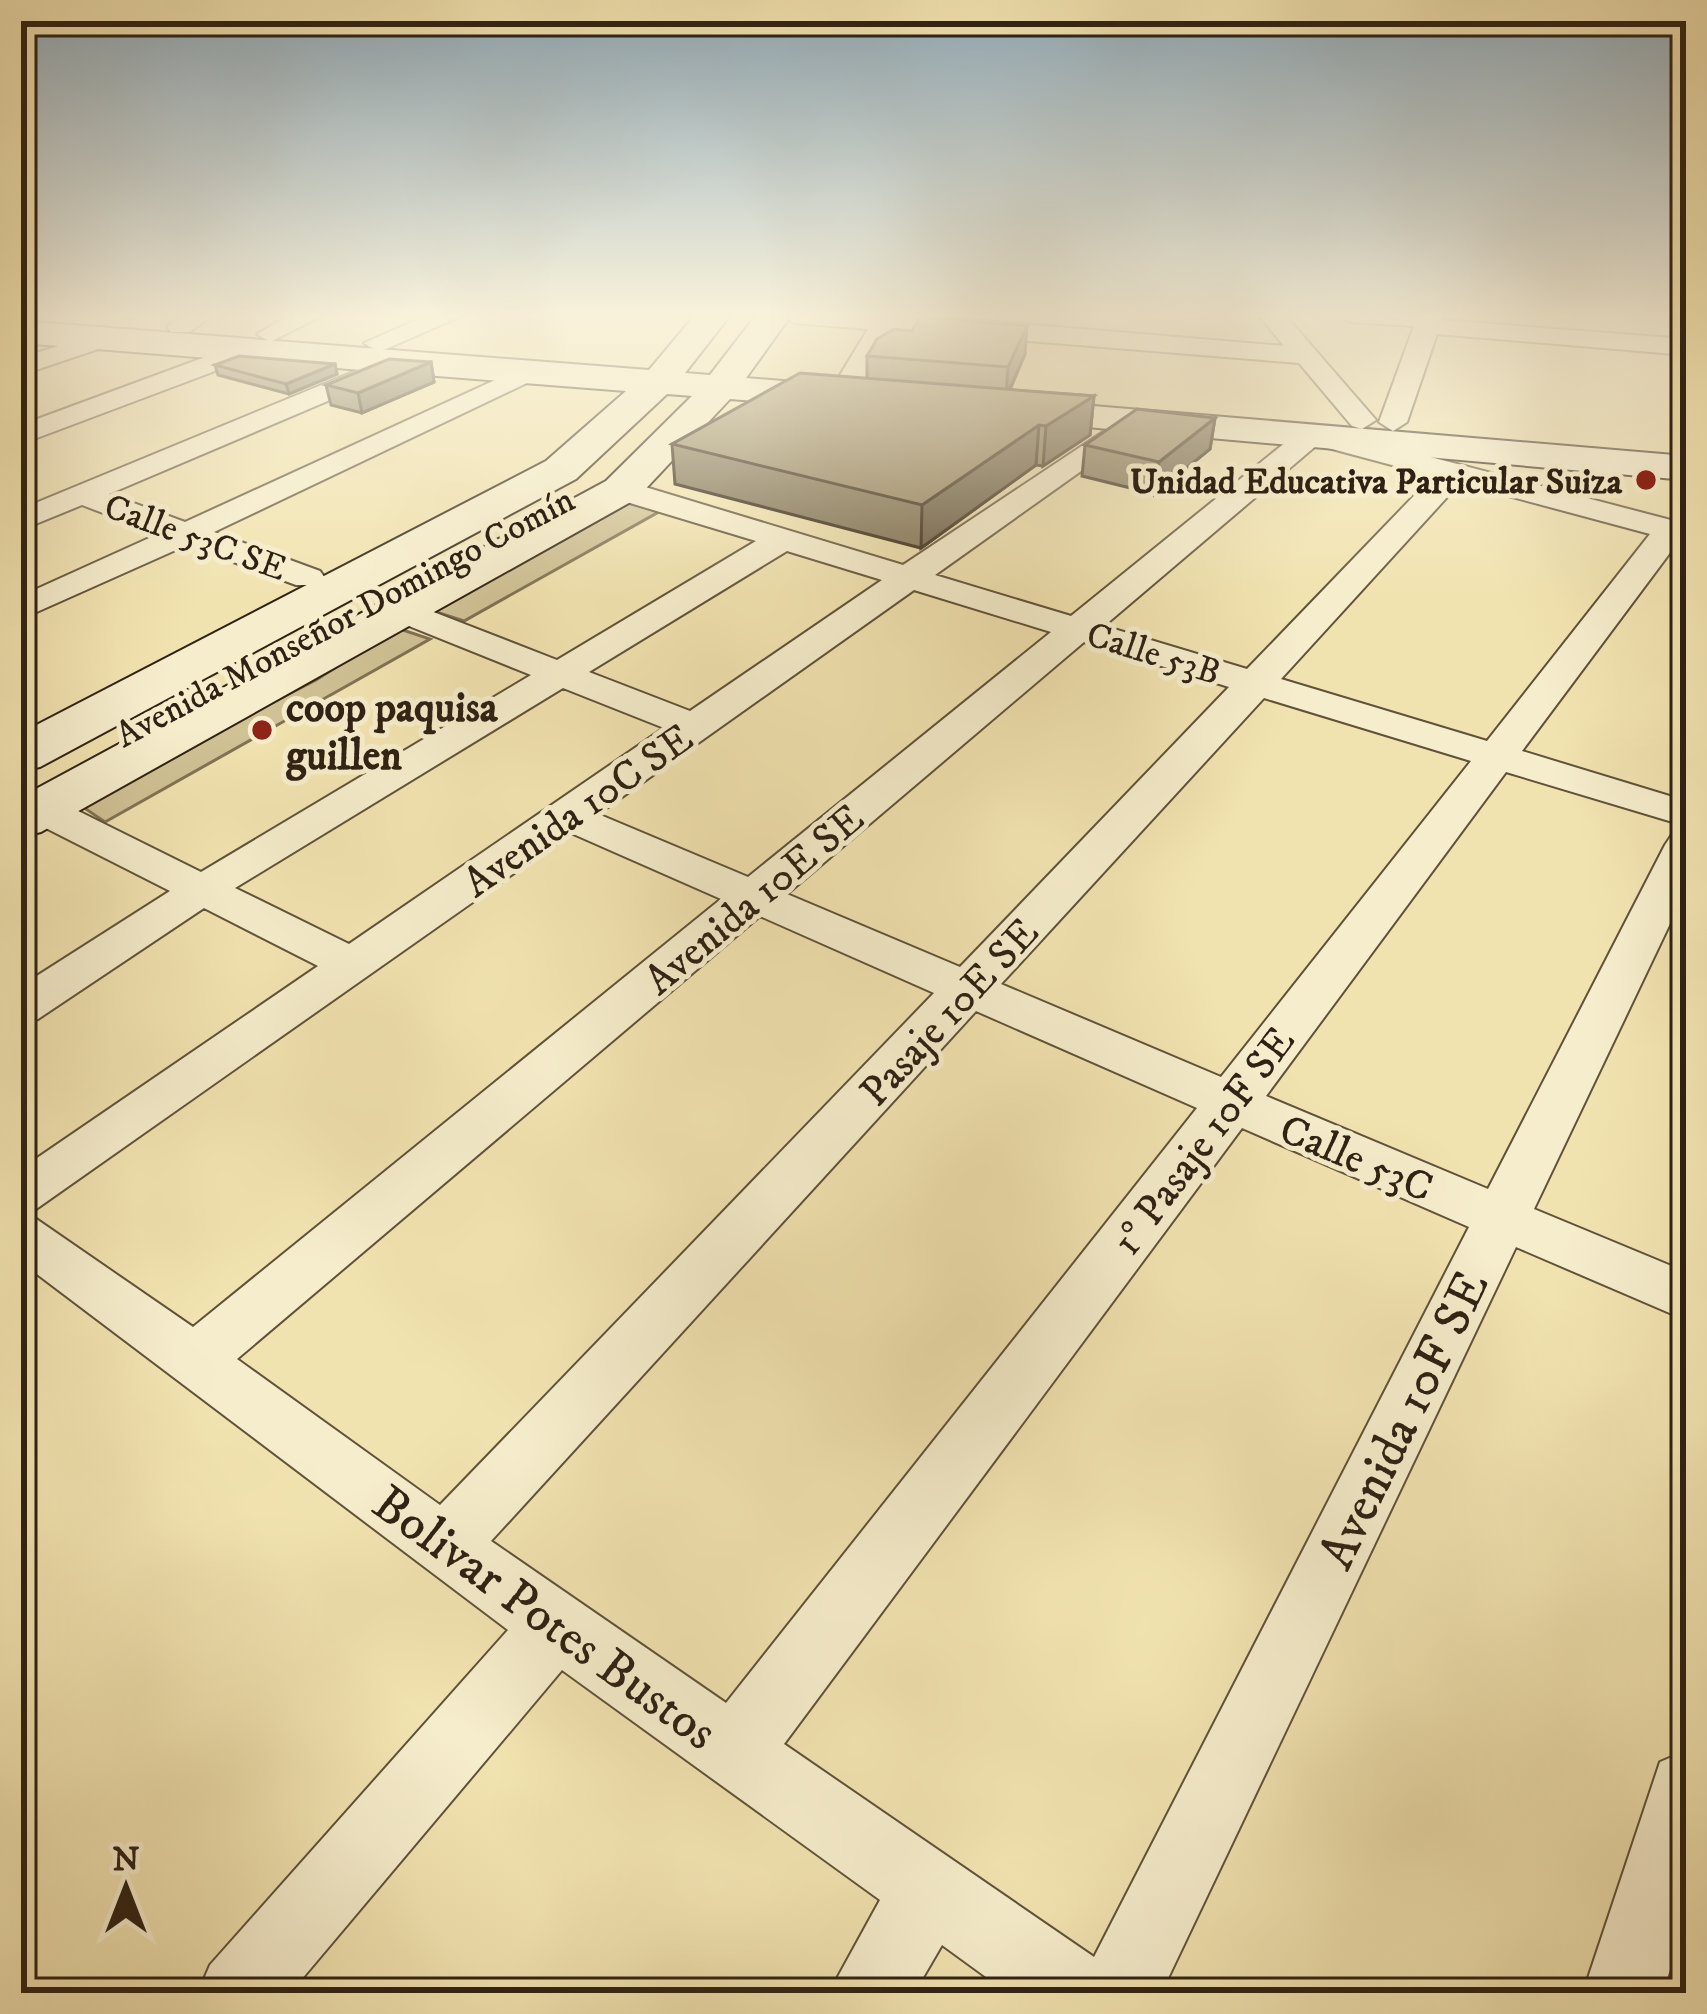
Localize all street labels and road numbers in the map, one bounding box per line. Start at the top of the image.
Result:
street label: Avenida Monseñor Domingo Comín [108,478,583,759]
street label: Calle 53C SE [98,485,292,592]
street label: Calle 53B [1081,613,1226,696]
street label: Avenida 10C SE [454,713,704,910]
street label: Avenida 10E SE [635,793,875,1007]
street label: Pasaje 10E SE [850,908,1051,1118]
street label: 1° Pasaje 10F SE [1102,1017,1307,1266]
street label: Calle 53C [1271,1104,1440,1215]
street label: Avenida 10F SE [1305,1261,1504,1580]
street label: Bolivar Potes Bustos [359,1472,729,1765]

